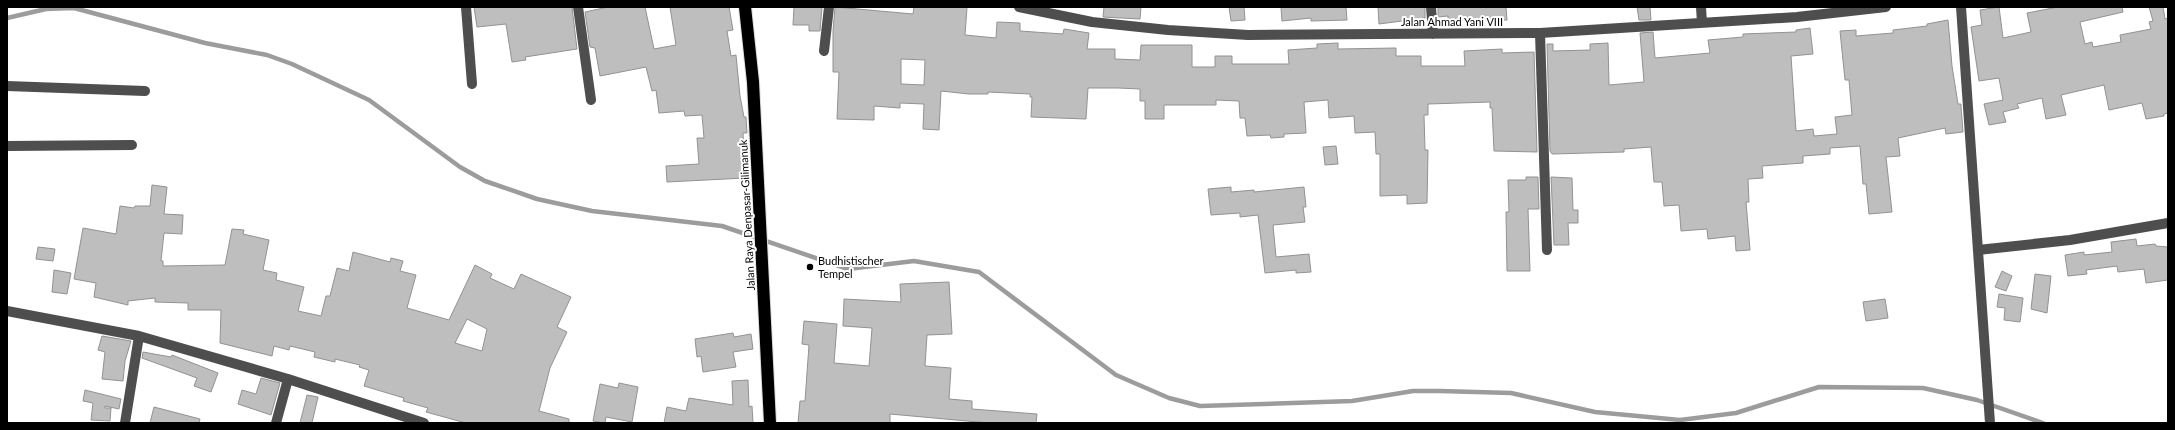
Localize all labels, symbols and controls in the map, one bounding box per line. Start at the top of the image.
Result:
street label: Jalan Ahmad Yani VIII [1401,15,1503,28]
street label: Jalan Raya Denpasar-Gilimanuk [736,139,757,291]
place label: Budhistischer Tempel [818,254,884,280]
marker: Budhistischer Tempel [805,262,815,272]

